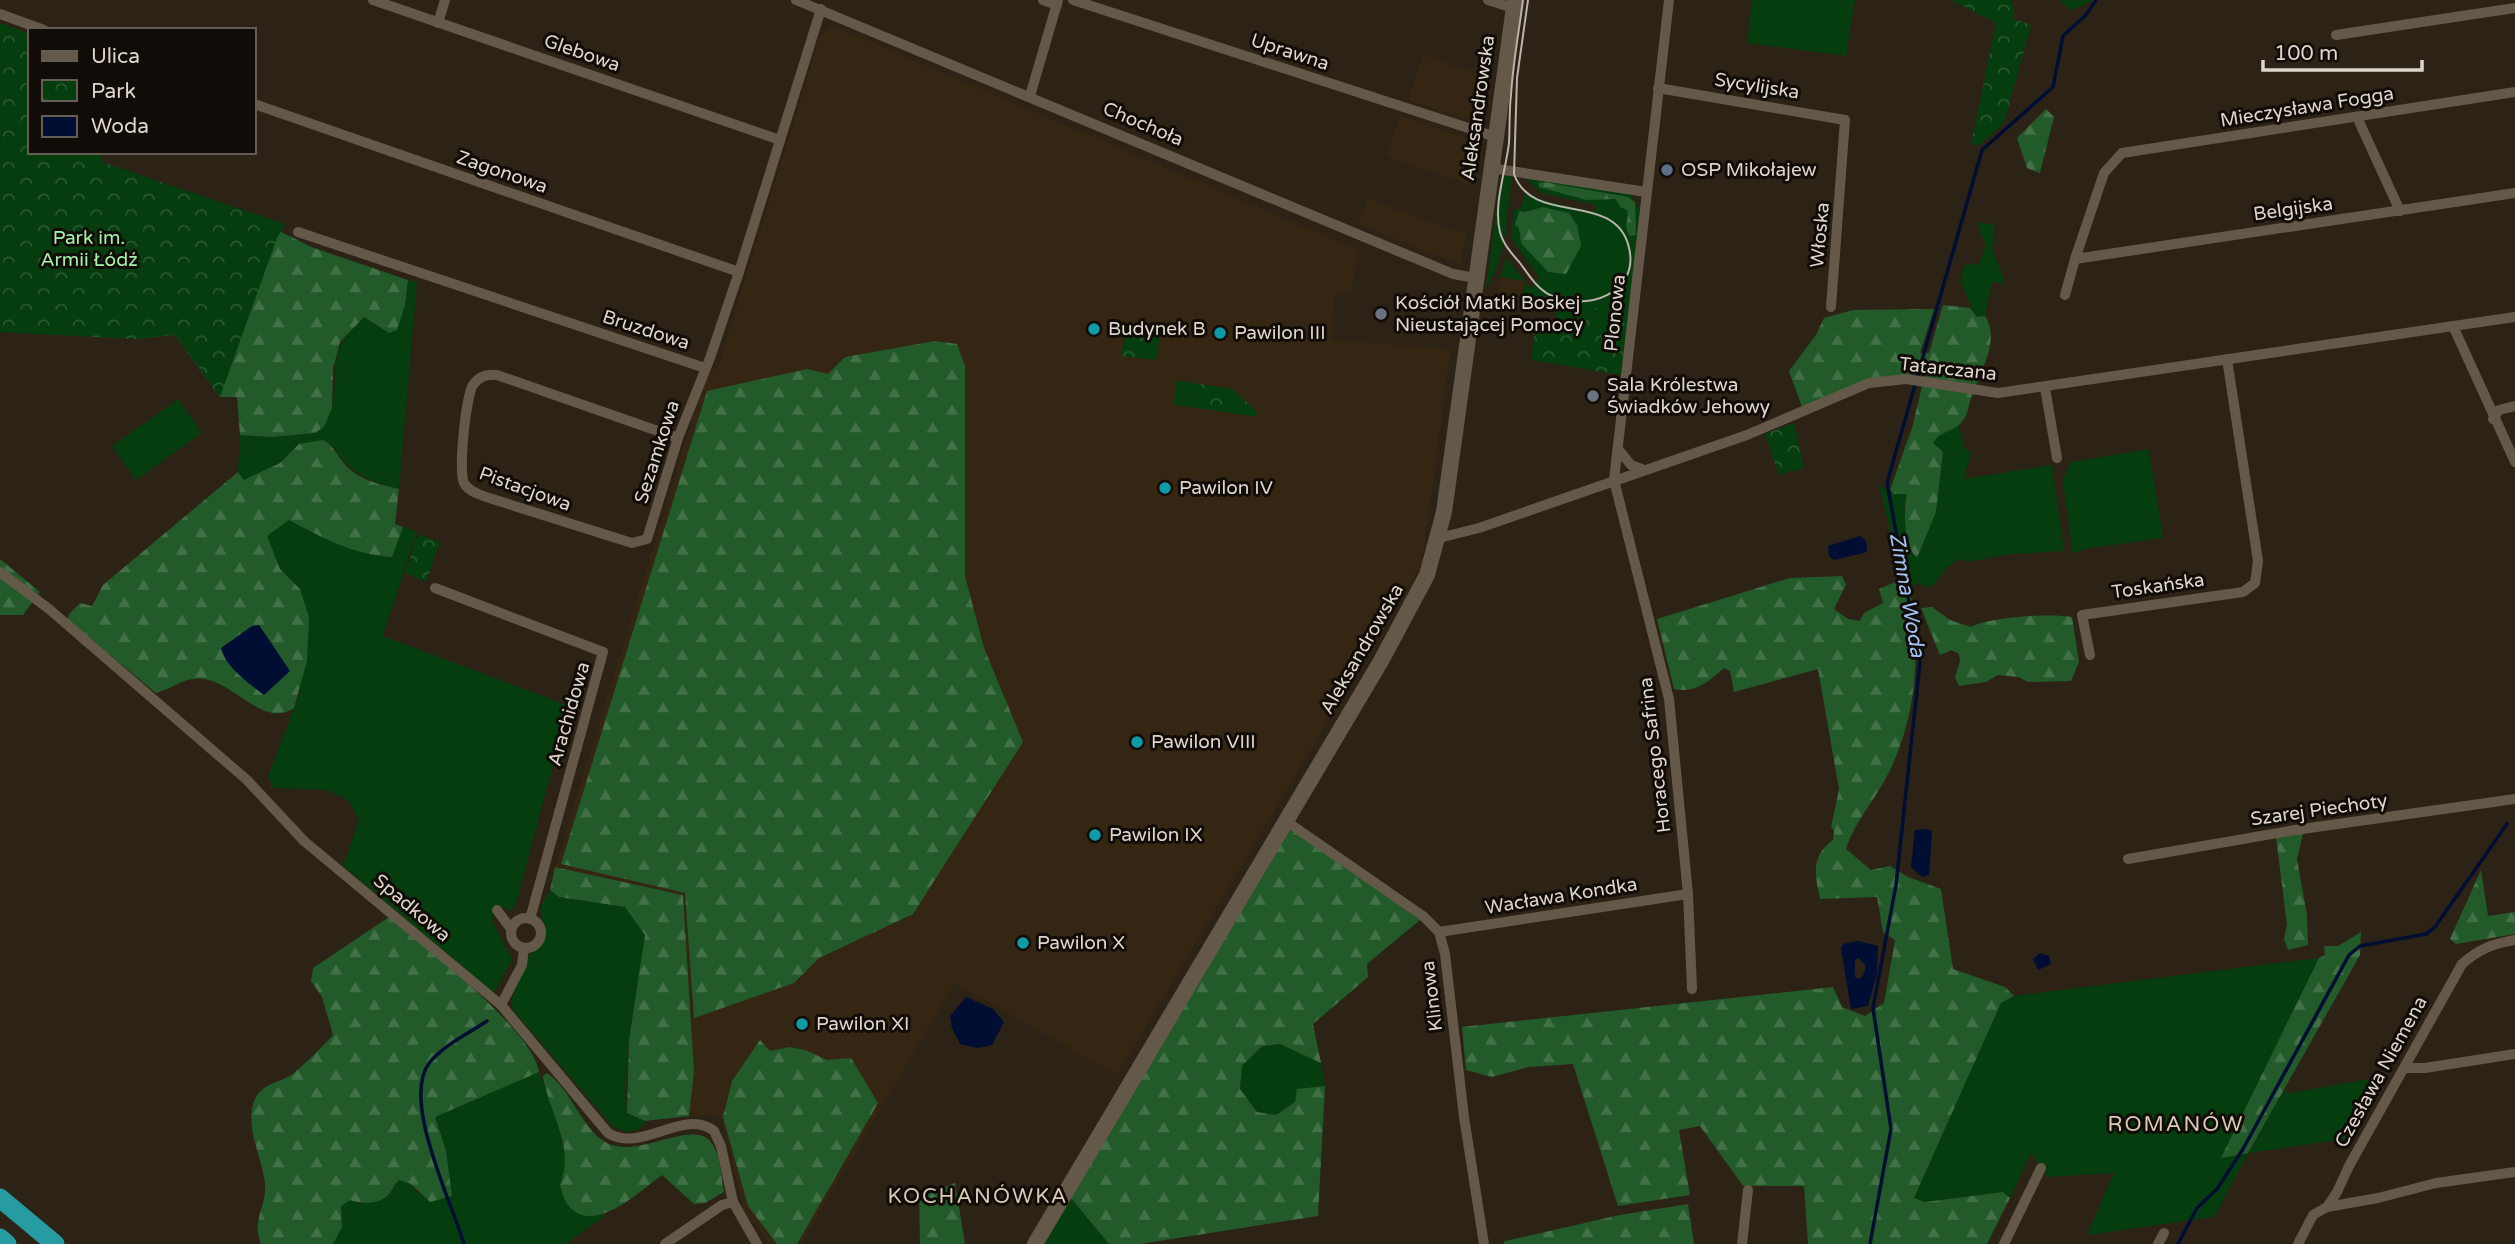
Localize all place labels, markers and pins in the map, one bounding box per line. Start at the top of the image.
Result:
place label: OSP Mikołajew [1681,159,1817,181]
marker: OSP Mikołajew [1659,162,1675,178]
place label: Kościół Matki Boskej Nieustającej Pomocy [1395,292,1583,336]
marker: Kościół Matki Boskej Nieustającej Pomocy [1373,306,1389,322]
place label: Budynek B [1108,318,1206,340]
marker: Budynek B [1086,321,1102,337]
place label: Pawilon III [1234,322,1326,344]
marker: Pawilon III [1212,325,1228,341]
place label: Sala Królestwa Świadków Jehowy [1607,374,1770,418]
marker: Sala Królestwa Świadków Jehowy [1585,388,1601,404]
place label: Pawilon IV [1179,477,1273,499]
marker: Pawilon IV [1157,480,1173,496]
place label: Pawilon VIII [1151,731,1256,753]
marker: Pawilon VIII [1129,734,1145,750]
place label: Pawilon IX [1109,824,1203,846]
marker: Pawilon IX [1087,827,1103,843]
place label: Pawilon X [1037,932,1125,954]
marker: Pawilon X [1015,935,1031,951]
place label: Pawilon XI [816,1013,910,1035]
marker: Pawilon XI [794,1016,810,1032]

